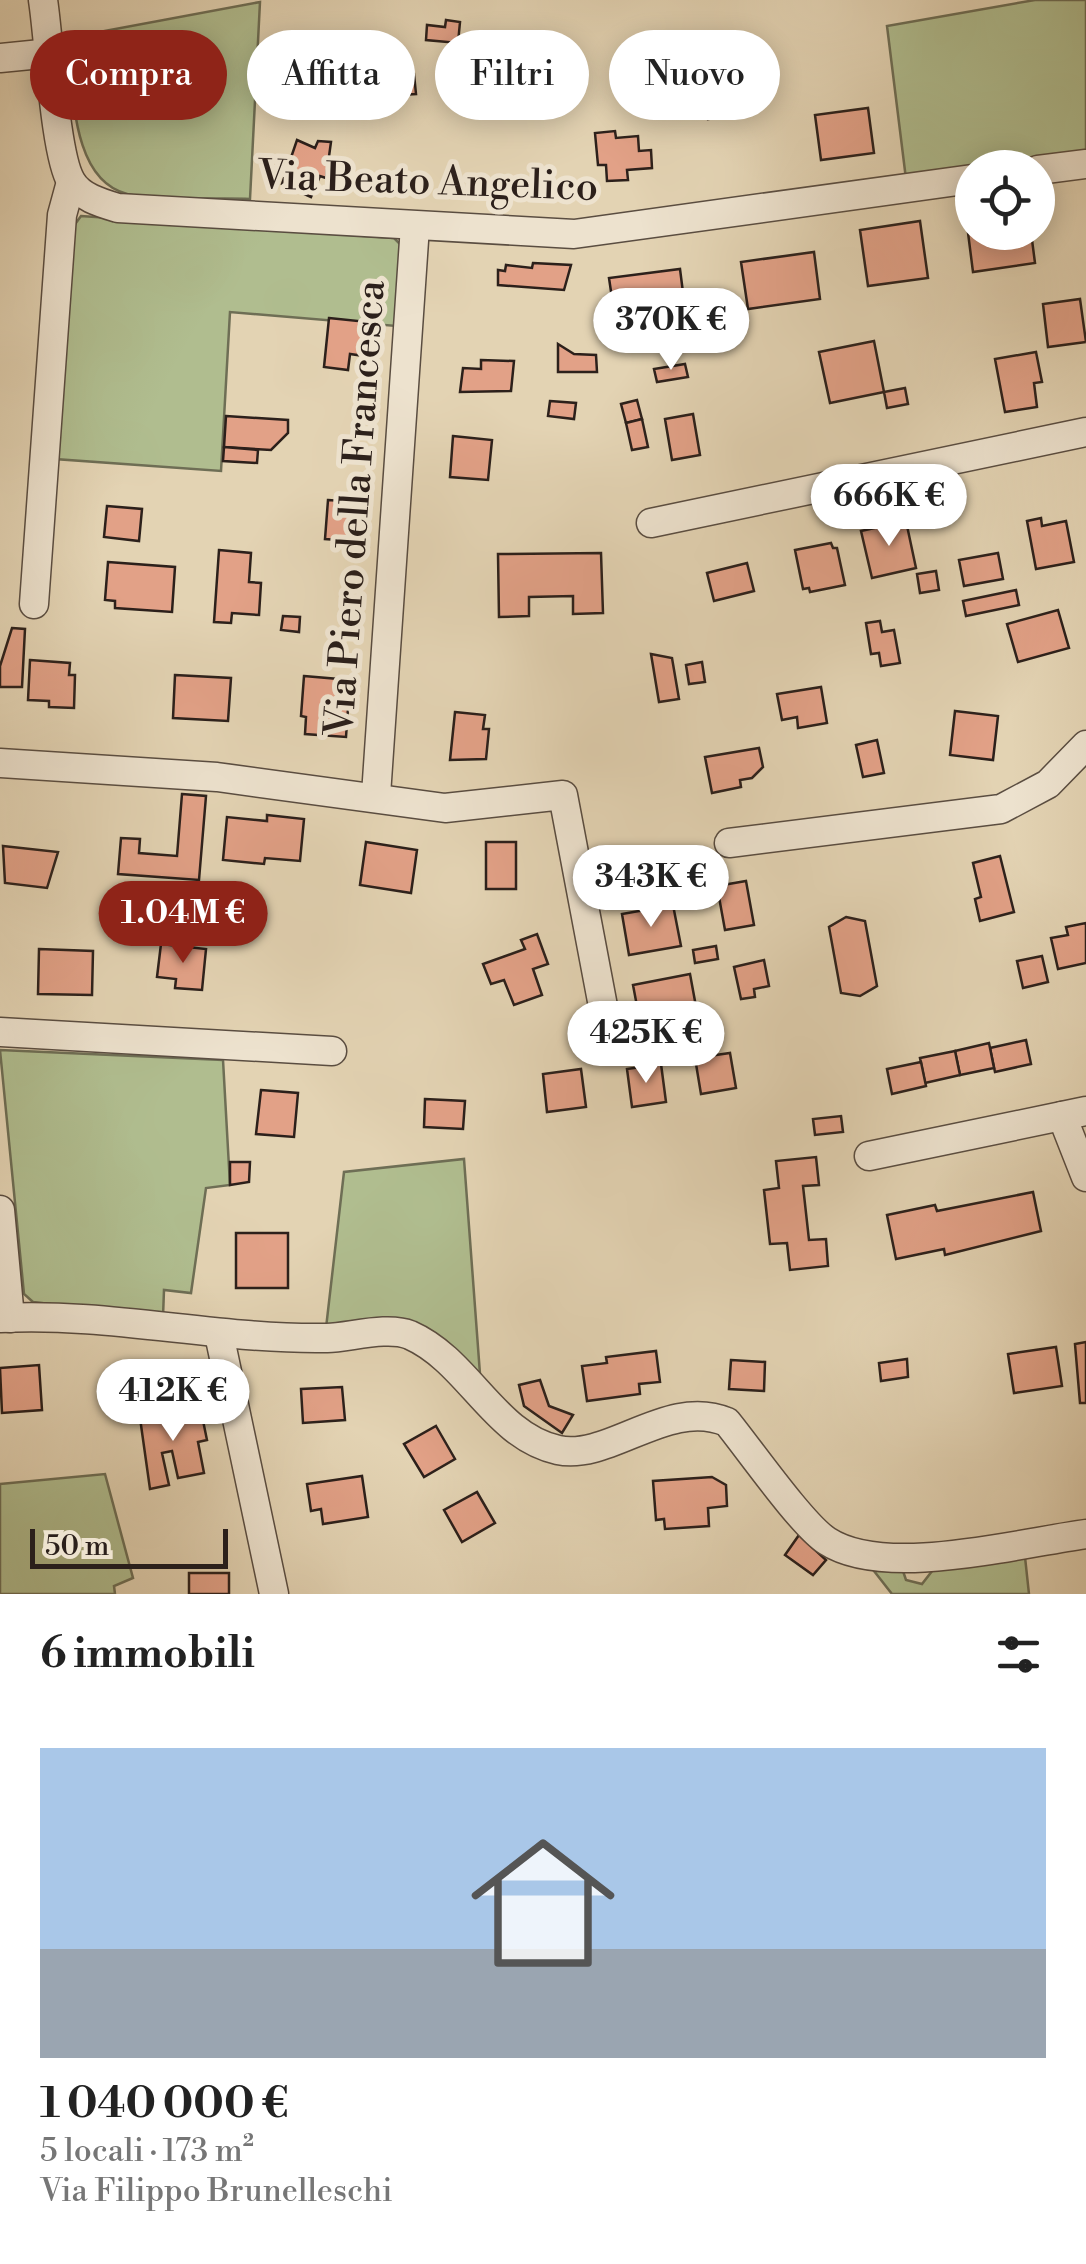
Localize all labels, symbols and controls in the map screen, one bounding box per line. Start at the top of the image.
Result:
chip: Compra [30,30,227,120]
chip: Affitta [247,30,415,120]
chip: Filtri [435,30,589,120]
chip: Nuovo [609,30,780,120]
map controls [955,150,1055,250]
button: locate [955,150,1055,250]
street label: Via Beato Angelico [256,151,599,214]
street label: Via Piero della Francesca [315,278,397,739]
pin: 370K € [590,288,752,373]
text: 370K € [615,300,727,340]
pin: 666K € [808,464,970,549]
text: 666K € [833,476,945,516]
pin: 343K € [570,845,732,930]
text: 343K € [595,857,707,897]
pin: 1.04M € [91,881,275,966]
text: 1.04M € [121,893,245,933]
pin: 425K € [565,1001,727,1086]
text: 425K € [589,1013,703,1053]
pin: 412K € [92,1359,254,1444]
text: 412K € [119,1371,227,1411]
scale bar [30,1524,228,1568]
text: 50 m [45,1529,109,1564]
icon: filters [991,1627,1046,1682]
text: 6 immobili [40,1628,255,1681]
icon: home [453,1813,633,1993]
text: 1 040 000 € [40,2078,288,2131]
text: 5 locali · 173 m² [40,2131,254,2171]
text: Via Filippo Brunelleschi [40,2171,393,2211]

